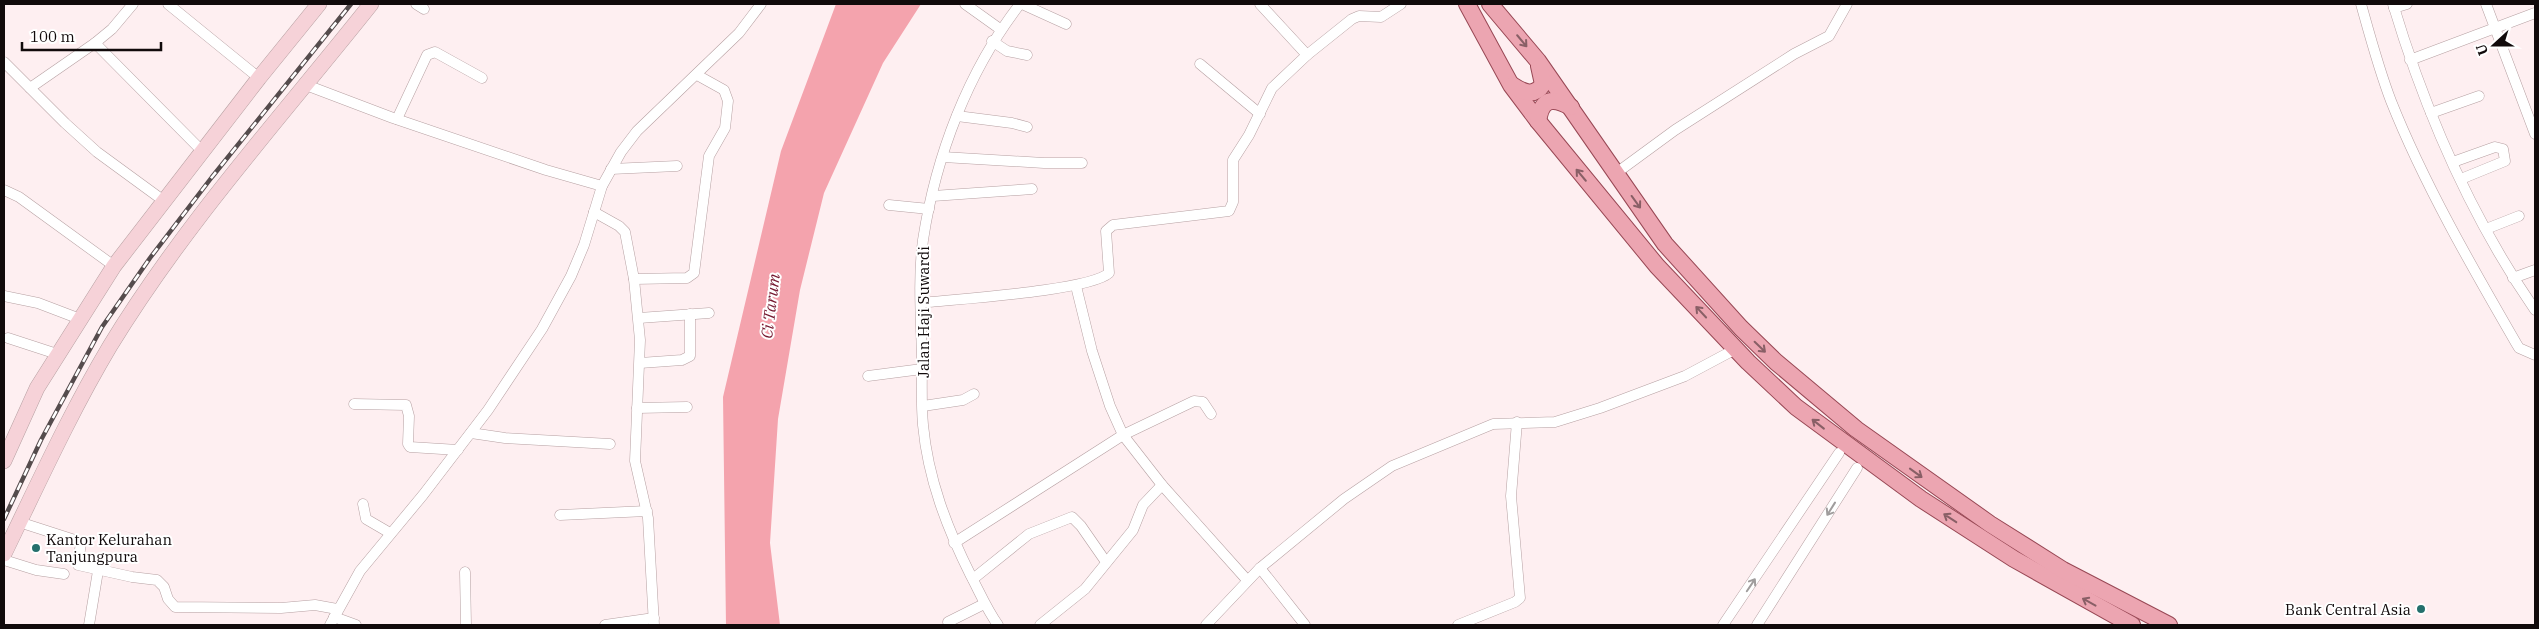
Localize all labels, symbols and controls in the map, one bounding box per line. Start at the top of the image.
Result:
scale bar [22,20,161,52]
north arrow [2469,20,2519,70]
text: 100 m [30,27,75,46]
one-way arrow [1516,34,1527,47]
text: U [2471,41,2492,58]
one-way arrow [1576,168,1587,181]
one-way arrow [1631,195,1641,209]
street label: Jalan Haji Suwardi [914,246,933,378]
water label: Ci Tarum [756,272,784,340]
one-way arrow [1695,305,1707,318]
one-way arrow [1753,341,1766,353]
one-way arrow [1811,419,1825,429]
one-way arrow [1909,468,1923,478]
one-way arrow [1826,502,1837,516]
one-way arrow [1943,513,1957,523]
place label: Kantor Kelurahan Tanjungpura [46,530,172,566]
marker: Kantor Kelurahan Tanjungpura [30,542,42,554]
one-way arrow [1746,578,1756,592]
one-way arrow [2083,596,2097,606]
place label: Bank Central Asia [2285,600,2411,619]
marker: Bank Central Asia [2415,603,2427,615]

